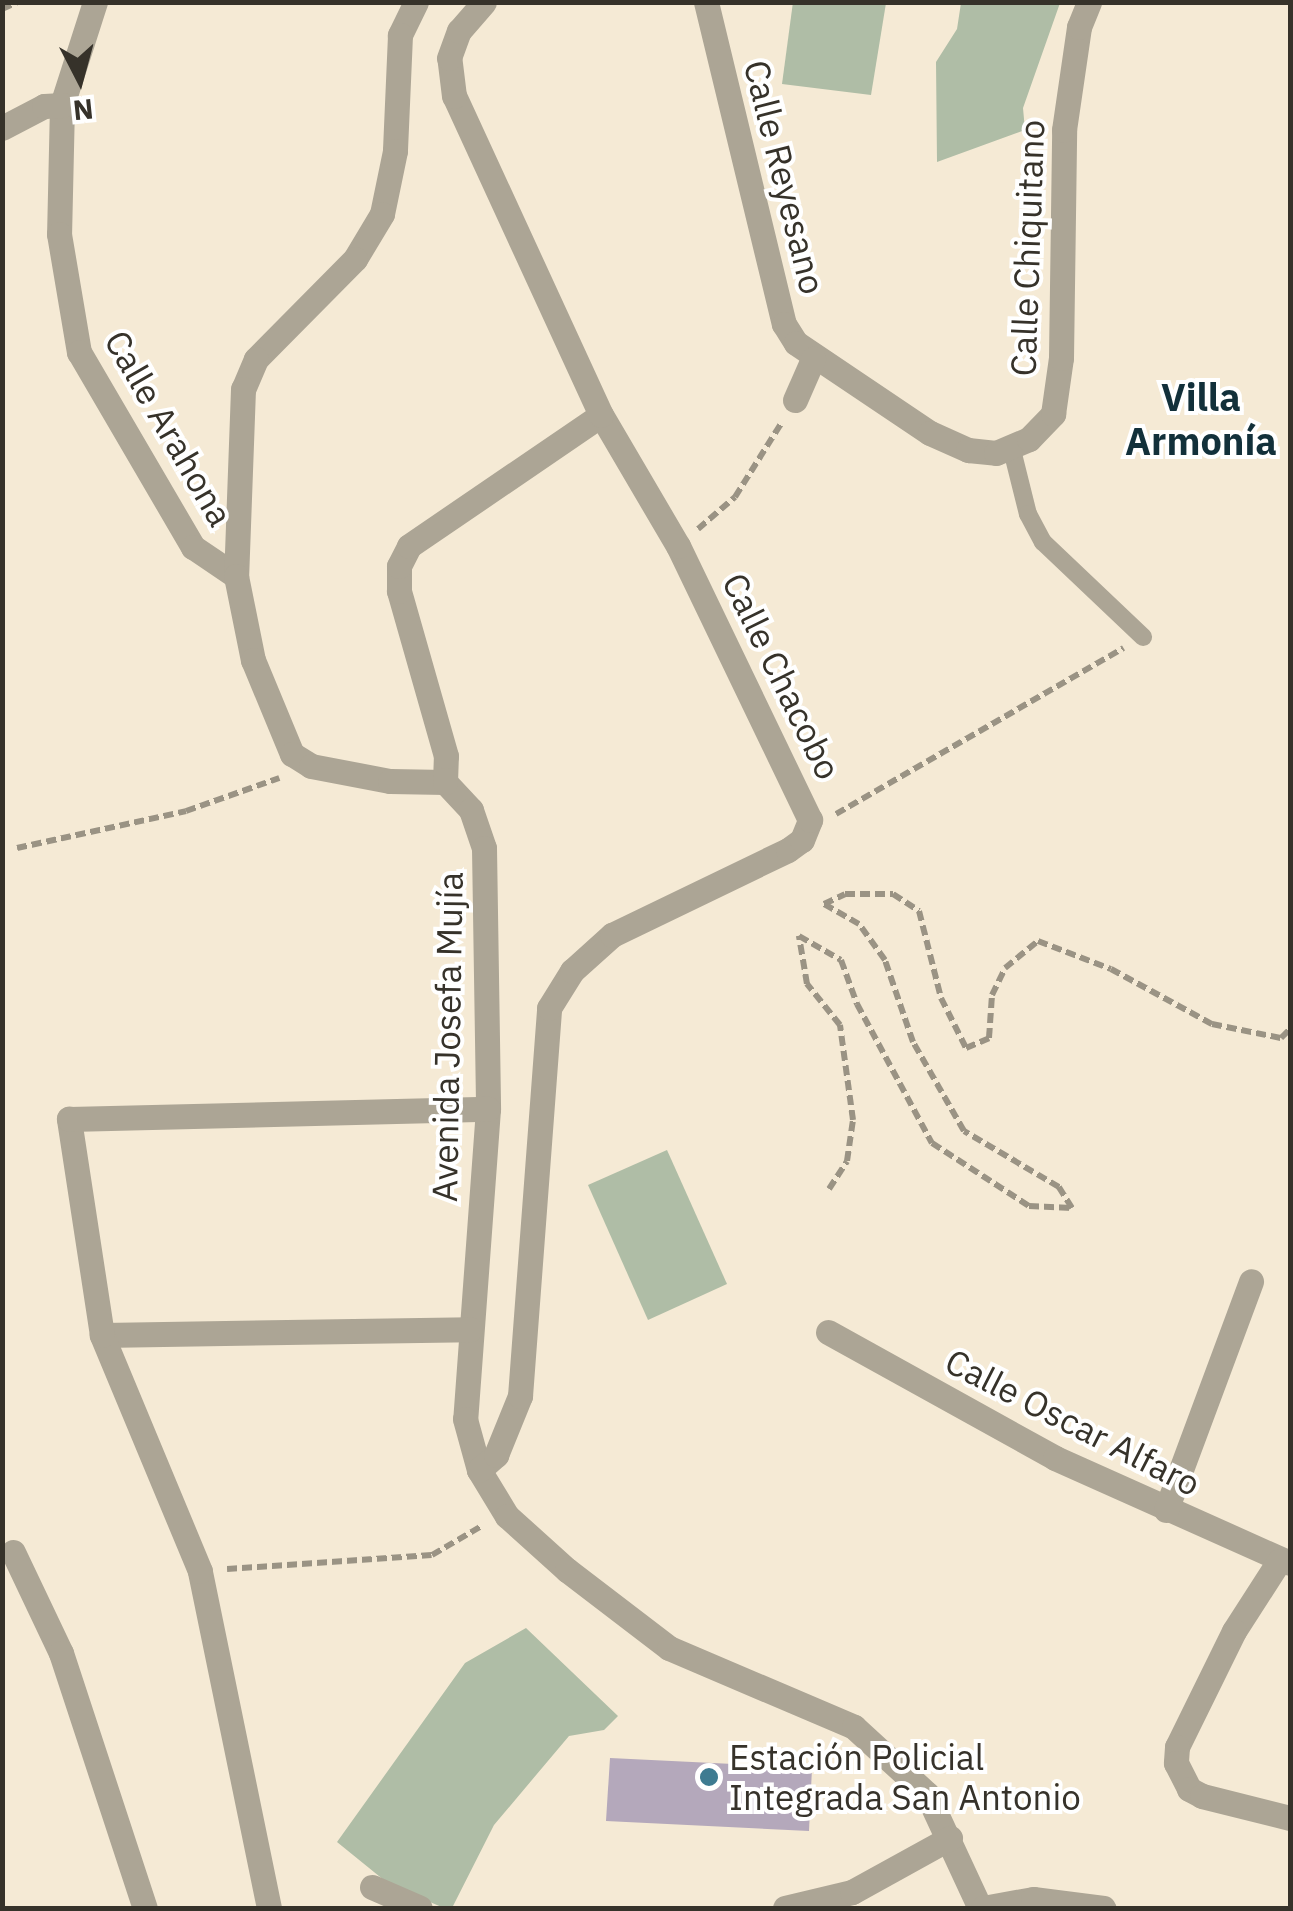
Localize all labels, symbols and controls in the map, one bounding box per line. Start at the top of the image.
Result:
north arrow [30,30,130,130]
street label: Calle Reyesano [736,56,834,298]
text: N [71,91,95,130]
street label: Calle Chiquitano [1002,119,1052,377]
street label: Calle Arahona [96,323,242,533]
district label: Villa Armonía [1125,374,1277,464]
street label: Calle Chacobo [714,566,850,786]
street label: Avenida Josefa Mujía [423,872,471,1202]
street label: Calle Oscar Alfaro [939,1340,1207,1504]
place label: Estación Policial Integrada San Antonio [729,1736,1081,1818]
marker: Estación Policial Integrada San Antonio [698,1766,720,1788]

